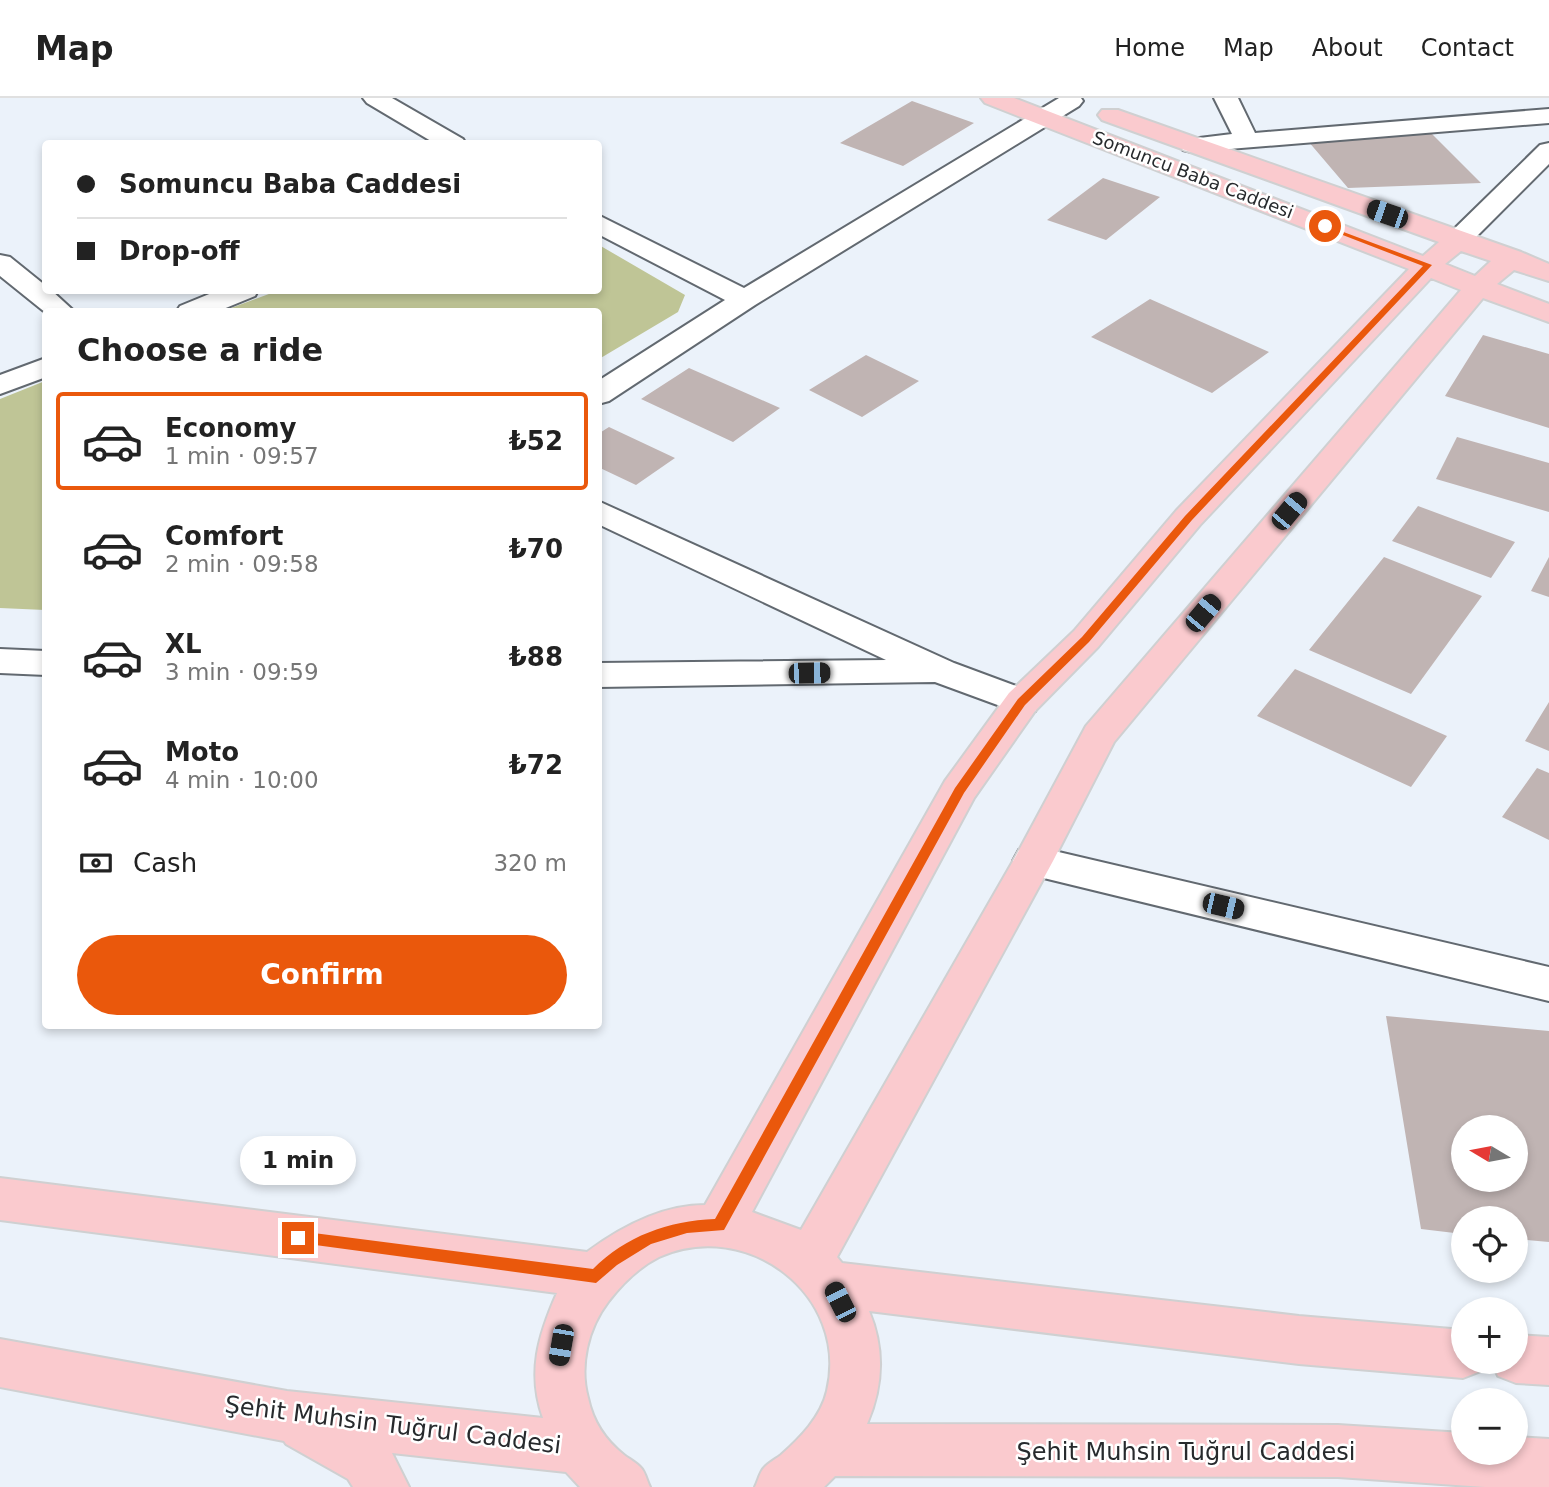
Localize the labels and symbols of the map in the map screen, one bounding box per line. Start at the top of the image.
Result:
street label: Somuncu Baba Caddesi [1090,127,1296,223]
car [1364,197,1411,231]
route start [1309,210,1341,242]
car [1268,488,1311,534]
car [1182,590,1225,636]
car [788,662,831,684]
car [1201,891,1246,921]
north arrow [1451,1115,1528,1192]
callout: 1 min [240,1136,356,1186]
route end [282,1222,314,1254]
car [822,1279,859,1325]
car [548,1322,575,1368]
street label: Şehit Muhsin Tuğrul Caddesi [223,1390,563,1460]
street label: Şehit Muhsin Tuğrul Caddesi [1017,1438,1355,1466]

